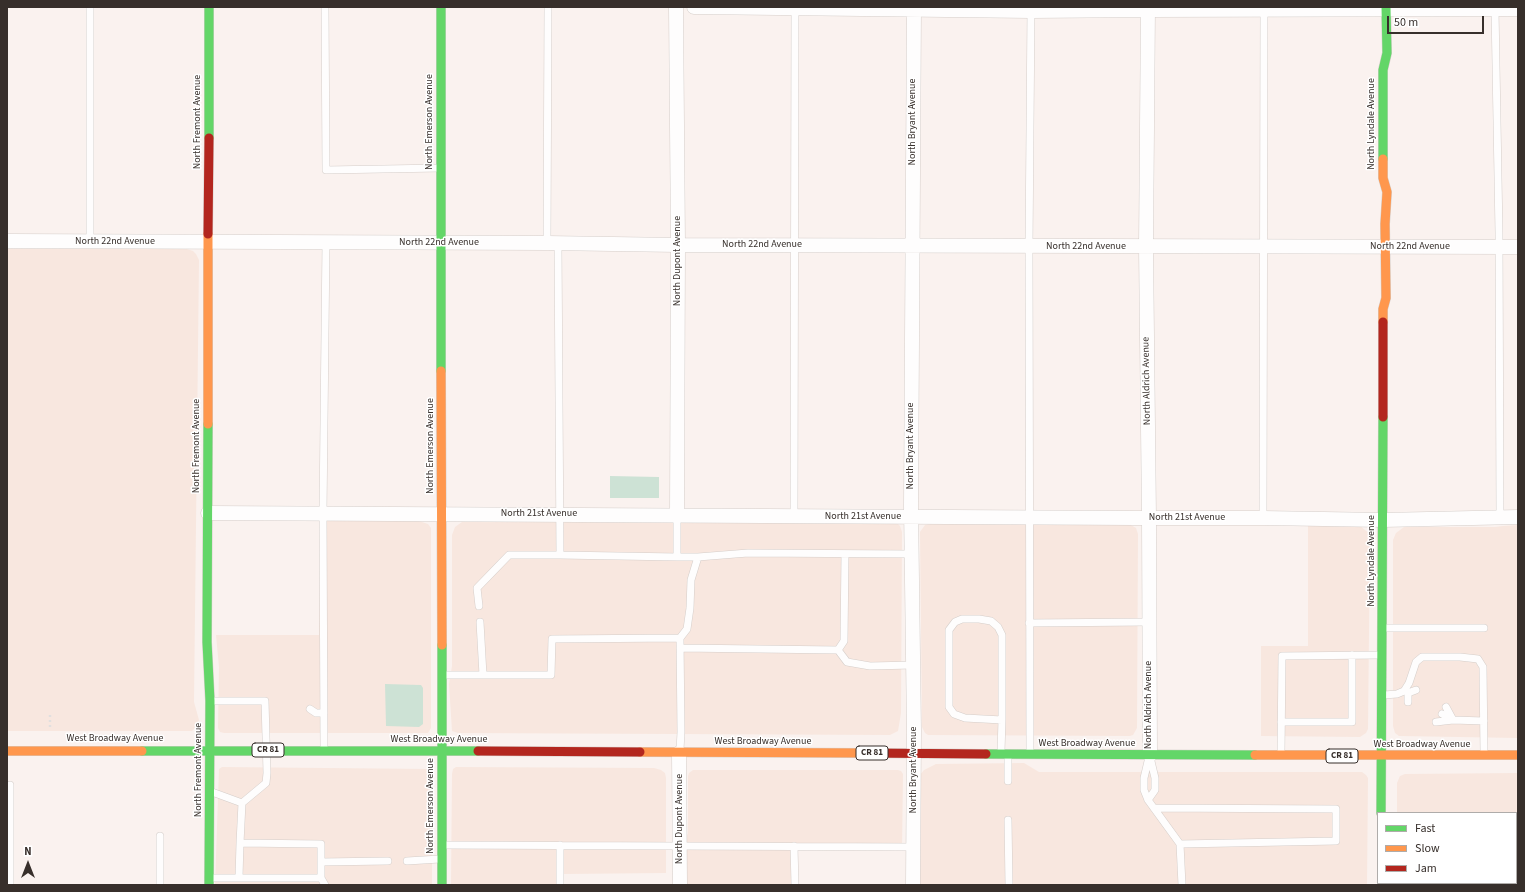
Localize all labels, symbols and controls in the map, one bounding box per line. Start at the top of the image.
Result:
scale bar [1389,8,1486,34]
text: 50 m [1394,14,1418,31]
street label: North Emerson Avenue [424,74,436,170]
street label: North Fremont Avenue [192,75,204,169]
street label: North Lyndale Avenue [1366,78,1378,170]
street label: North Bryant Avenue [907,79,919,165]
street label: North Dupont Avenue [672,216,684,306]
street label: North 22nd Avenue [75,236,155,248]
street label: North 22nd Avenue [399,237,479,249]
street label: North 22nd Avenue [722,239,802,251]
street label: North 22nd Avenue [1046,241,1126,253]
street label: North 22nd Avenue [1370,241,1450,253]
street label: North Aldrich Avenue [1140,337,1154,425]
street label: North Emerson Avenue [425,398,437,494]
street label: North Fremont Avenue [191,399,203,493]
street label: North Bryant Avenue [905,403,917,489]
street label: North 21st Avenue [501,508,577,520]
street label: North 21st Avenue [825,511,901,523]
street label: North 21st Avenue [1149,512,1225,524]
street label: North Lyndale Avenue [1366,515,1378,607]
street label: North Aldrich Avenue [1143,661,1155,749]
street label: North Fremont Avenue [193,723,205,817]
street label: North Bryant Avenue [908,727,920,813]
street label: West Broadway Avenue [67,733,163,745]
street label: West Broadway Avenue [391,734,487,746]
street label: West Broadway Avenue [715,736,811,748]
street label: West Broadway Avenue [1039,738,1135,750]
street label: West Broadway Avenue [1374,739,1470,751]
road number: CR 81 [252,743,284,757]
road number: CR 81 [856,746,888,760]
road number: CR 81 [1326,749,1358,763]
street label: North Emerson Avenue [425,758,437,854]
street label: North Dupont Avenue [674,774,686,864]
legend [1377,812,1517,884]
text: Fast [1415,820,1435,837]
text: Slow [1415,840,1440,857]
north arrow [8,844,48,884]
text: N [24,844,32,859]
text: Jam [1415,860,1437,877]

